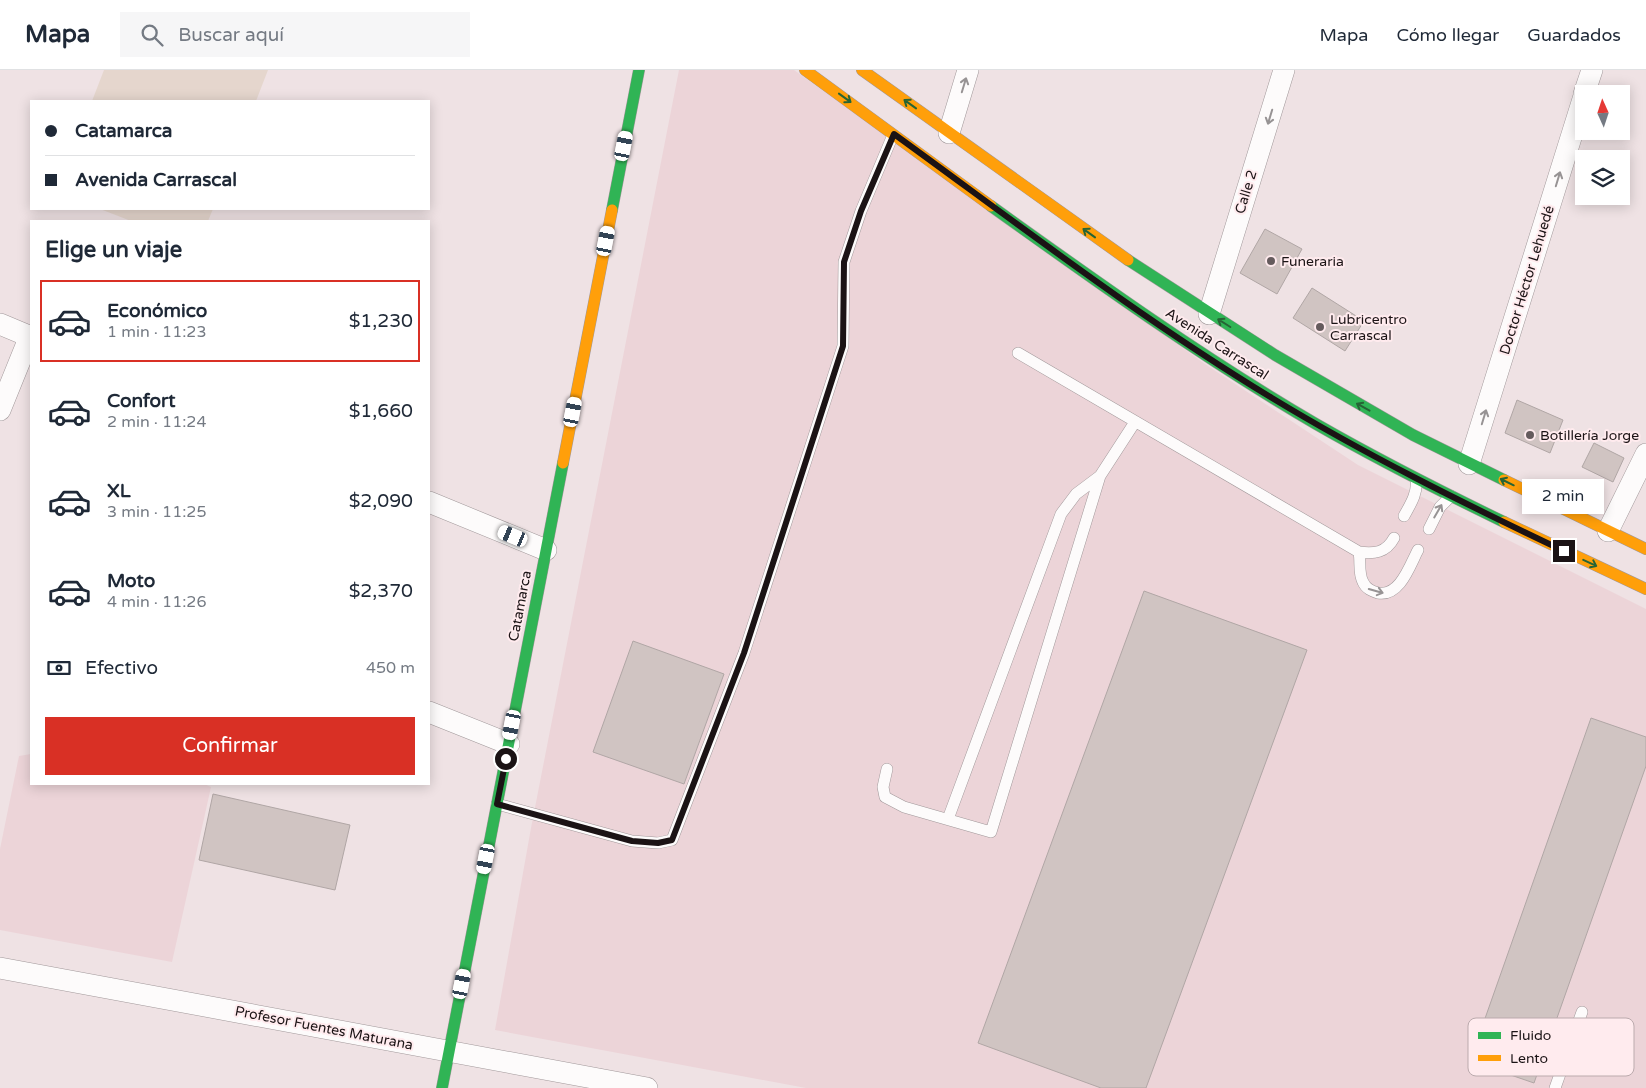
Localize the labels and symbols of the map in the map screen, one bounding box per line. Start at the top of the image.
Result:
one-way arrow [959,77,969,93]
north arrow [1575,85,1630,140]
one-way arrow [838,93,851,104]
one-way arrow [903,99,917,109]
one-way arrow [1264,108,1274,124]
car [613,130,634,162]
street label: Calle 2 [1231,168,1261,216]
one-way arrow [1554,171,1563,187]
street label: Doctor Héctor Lehuedé [1496,203,1558,357]
car [595,225,616,257]
one-way arrow [1082,228,1096,238]
place label: Funeraria [1281,253,1344,270]
marker: Funeraria [1265,255,1277,267]
street label: Avenida Carrascal [1162,304,1272,384]
place label: Lubricentro Carrascal [1330,311,1407,344]
one-way arrow [1218,318,1232,328]
marker: Lubricentro Carrascal [1314,321,1326,333]
car [562,396,583,428]
one-way arrow [1356,402,1371,412]
one-way arrow [1480,410,1489,426]
place label: Botillería Jorge [1540,427,1639,444]
marker: Botillería Jorge [1524,429,1536,441]
one-way arrow [1500,477,1515,487]
callout: 2 min [1523,478,1605,514]
one-way arrow [1434,505,1444,519]
car [496,523,529,549]
route end [1553,540,1575,562]
one-way arrow [1582,558,1597,568]
street label: Catamarca [505,569,535,643]
one-way arrow [1368,587,1384,596]
car [501,709,522,741]
route start [495,748,517,770]
car [475,843,496,875]
car [451,968,472,1000]
street label: Profesor Fuentes Maturana [234,1002,414,1054]
legend [1468,1018,1634,1076]
text: Fluido [1510,1027,1551,1044]
text: Lento [1510,1050,1548,1067]

